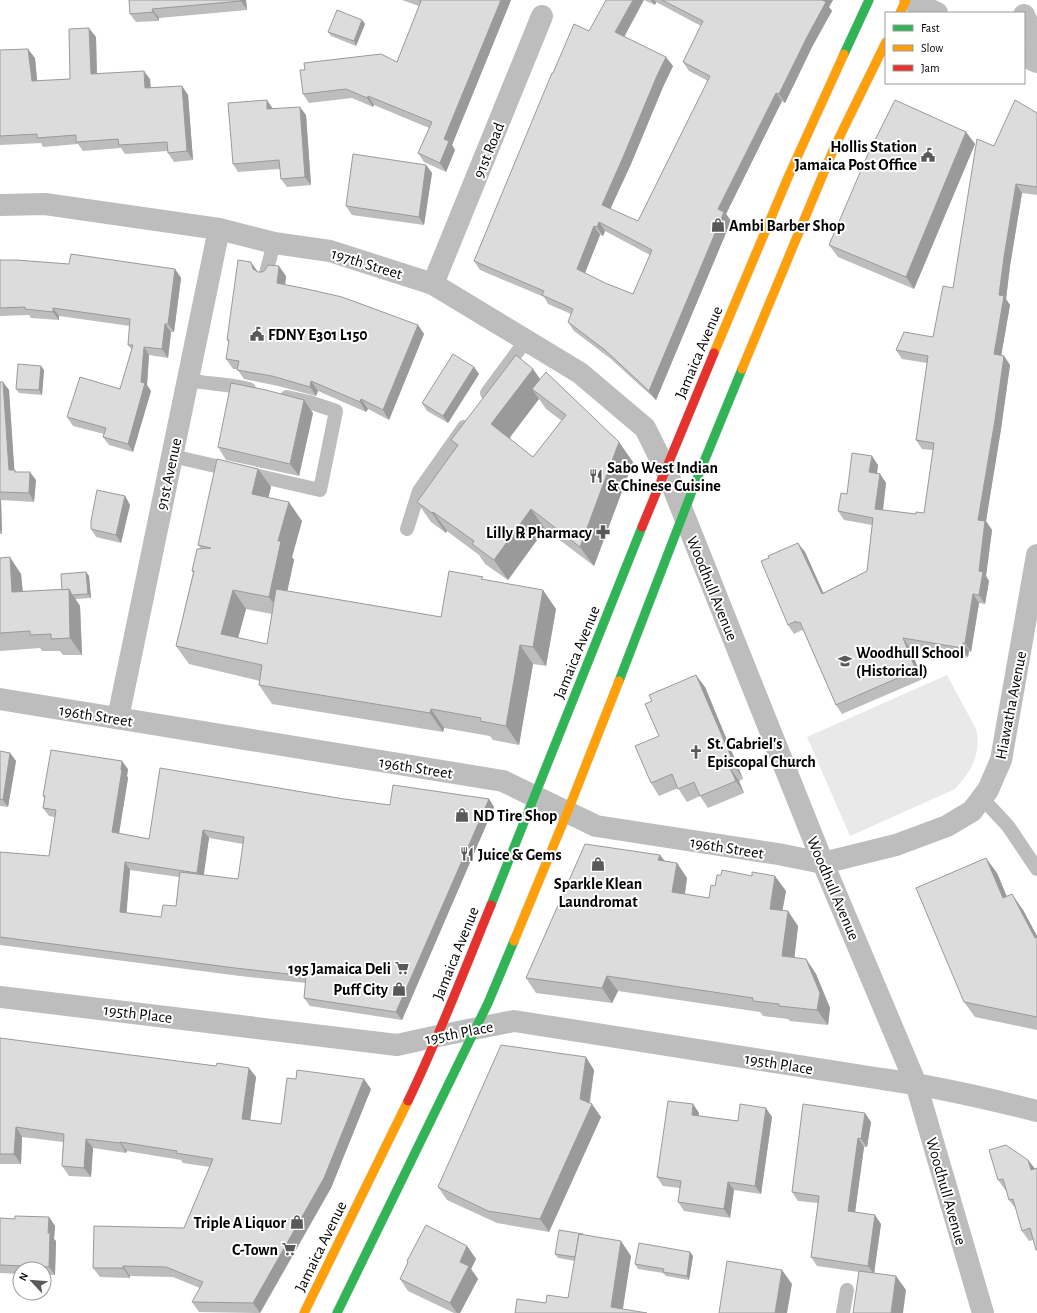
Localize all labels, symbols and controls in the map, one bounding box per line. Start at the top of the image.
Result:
legend [885,12,1025,84]
text: Fast [921,22,940,34]
text: Slow [921,42,943,54]
text: Jam [921,62,940,74]
street label: 91st Road [471,120,507,180]
place label: Hollis Station Jamaica Post Office [794,139,917,173]
public building icon: Hollis Station Jamaica Post Office [920,147,936,163]
shop icon: Ambi Barber Shop [710,217,726,233]
place label: Ambi Barber Shop [729,218,845,234]
street label: 197th Street [329,246,404,282]
street label: Jamaica Avenue [672,304,726,401]
public building icon: FDNY E301 L150 [249,326,265,342]
place label: FDNY E301 L150 [268,327,368,343]
street label: 91st Avenue [154,437,184,512]
place label: Sabo West Indian & Chinese Cuisine [607,460,721,494]
restaurant icon: Sabo West Indian & Chinese Cuisine [588,468,604,484]
pharmacy icon: Lilly ℞ Pharmacy [595,524,611,540]
place label: Lilly ℞ Pharmacy [486,525,593,542]
street label: Woodhull Avenue [684,534,740,643]
street label: Jamaica Avenue [551,604,603,701]
place label: Woodhull School (Historical) [856,645,964,679]
street label: Hiawatha Avenue [993,650,1029,761]
school or university icon: Woodhull School (Historical) [837,653,853,669]
street label: 196th Street [58,702,134,730]
place label: St. Gabriel's Episcopal Church [707,736,816,770]
church icon: St. Gabriel's Episcopal Church [688,744,704,760]
street label: 196th Street [378,754,454,782]
shop icon: ND Tire Shop [454,807,470,823]
place label: ND Tire Shop [473,808,557,824]
street label: 196th Street [689,834,765,862]
street label: Woodhull Avenue [804,834,862,943]
restaurant icon: Juice & Gems [459,846,475,862]
place label: Juice & Gems [478,847,562,863]
shop icon: Sparkle Klean Laundromat [590,856,606,872]
place label: Sparkle Klean Laundromat [554,876,642,910]
street label: Jamaica Avenue [430,905,482,1002]
supermarket icon: 195 Jamaica Deli [394,960,410,976]
place label: 195 Jamaica Deli [288,961,391,977]
shop icon: Puff City [391,981,407,997]
place label: Puff City [333,982,389,999]
street label: 195th Place [103,1002,173,1026]
street label: 195th Place [424,1019,495,1047]
street label: 195th Place [744,1051,814,1077]
street label: Woodhull Avenue [923,1136,969,1247]
street label: Jamaica Avenue [292,1199,350,1294]
shop icon: Triple A Liquor [289,1214,305,1230]
place label: Triple A Liquor [194,1215,286,1231]
supermarket icon: C-Town [281,1241,297,1257]
place label: C-Town [232,1242,278,1258]
north arrow [12,1261,52,1301]
text: N [17,1271,30,1283]

